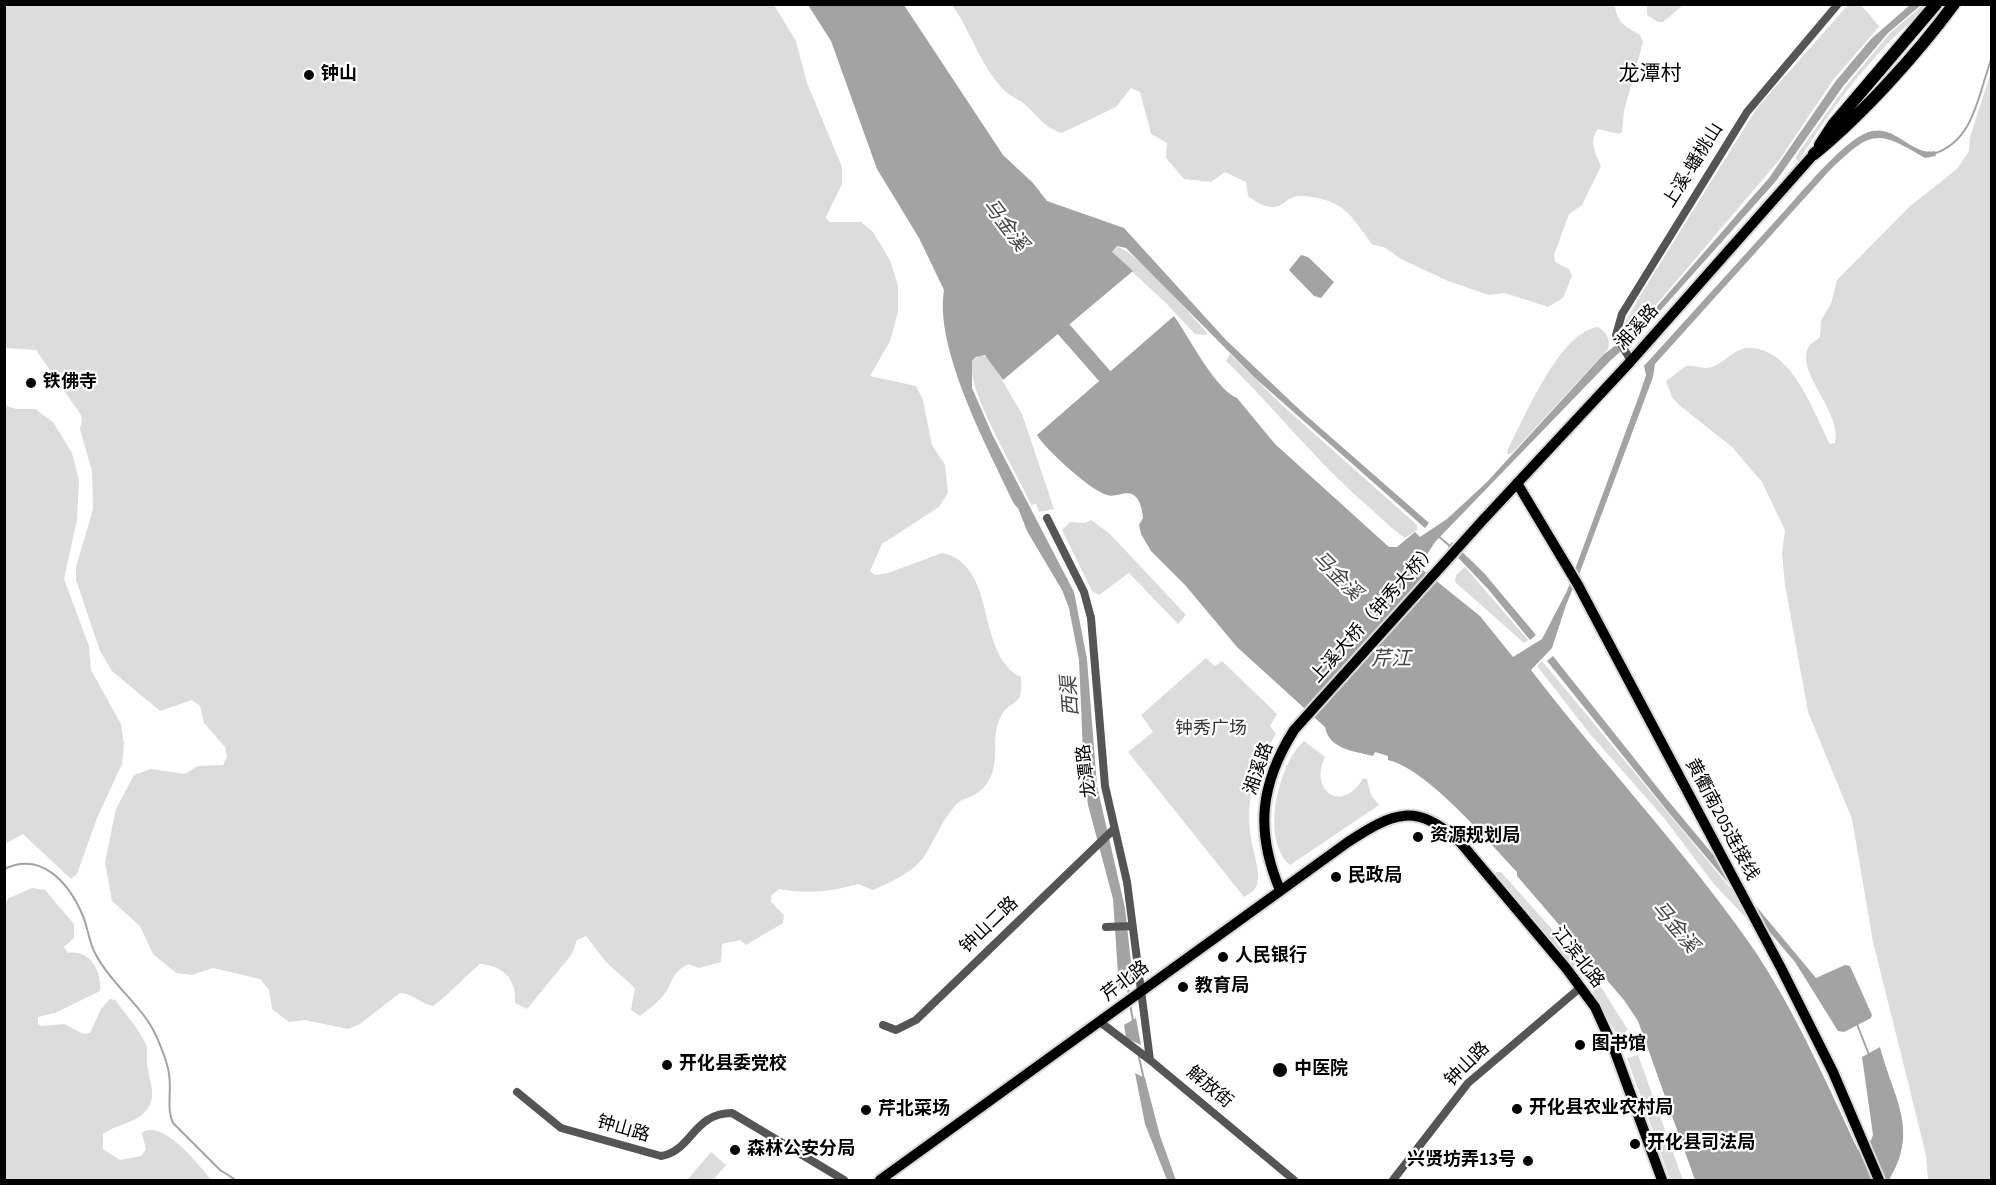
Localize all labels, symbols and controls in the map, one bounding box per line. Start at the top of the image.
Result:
district label: 龙潭村 [1619,62,1681,88]
place label: 钟山 [321,64,357,86]
marker: 钟山 [302,68,316,82]
street label: 上溪-蟠桃山 [1660,120,1728,212]
water label: 马金溪 [976,195,1032,257]
street label: 湘溪路 [1612,301,1664,355]
place label: 铁佛寺 [43,372,97,394]
marker: 铁佛寺 [24,376,38,390]
street label: 上溪大桥（钟秀大桥） [1307,540,1443,688]
water label: 马金溪 [1306,547,1366,607]
water label: 芹江 [1371,649,1411,673]
water label: 西渠 [1059,675,1085,717]
park label: 钟秀广场 [1175,719,1247,741]
street label: 湘溪路 [1241,740,1279,798]
street label: 龙潭路 [1074,743,1102,799]
street label: 黄衢南205连接线 [1680,755,1762,885]
place label: 资源规划局 [1430,826,1520,848]
marker: 资源规划局 [1411,830,1425,844]
place label: 民政局 [1348,866,1402,888]
marker: 民政局 [1329,870,1343,884]
street label: 钟山二路 [957,893,1023,959]
water label: 马金溪 [1646,897,1702,959]
street label: 江滨北路 [1546,923,1608,993]
place label: 人民银行 [1235,946,1307,968]
marker: 人民银行 [1216,950,1230,964]
street label: 芹北路 [1098,957,1154,1007]
place label: 教育局 [1195,976,1249,998]
marker: 教育局 [1176,980,1190,994]
place label: 图书馆 [1592,1034,1646,1056]
street label: 钟山路 [1441,1038,1495,1092]
marker: 图书馆 [1573,1038,1587,1052]
place label: 开化县委党校 [679,1054,787,1076]
marker: 开化县委党校 [660,1058,674,1072]
place label: 中医院 [1294,1059,1348,1081]
marker: 中医院 [1271,1061,1289,1079]
street label: 解放街 [1181,1062,1237,1114]
place label: 开化县农业农村局 [1529,1098,1673,1120]
place label: 芹北菜场 [878,1099,950,1121]
marker: 开化县农业农村局 [1510,1102,1524,1116]
marker: 芹北菜场 [859,1103,873,1117]
street label: 钟山路 [594,1112,652,1148]
place label: 开化县司法局 [1647,1133,1755,1155]
marker: 开化县司法局 [1628,1137,1642,1151]
place label: 森林公安分局 [747,1139,855,1161]
marker: 森林公安分局 [728,1143,742,1157]
place label: 兴贤坊弄13号 [1407,1150,1516,1172]
marker: 兴贤坊弄13号 [1521,1154,1535,1168]

